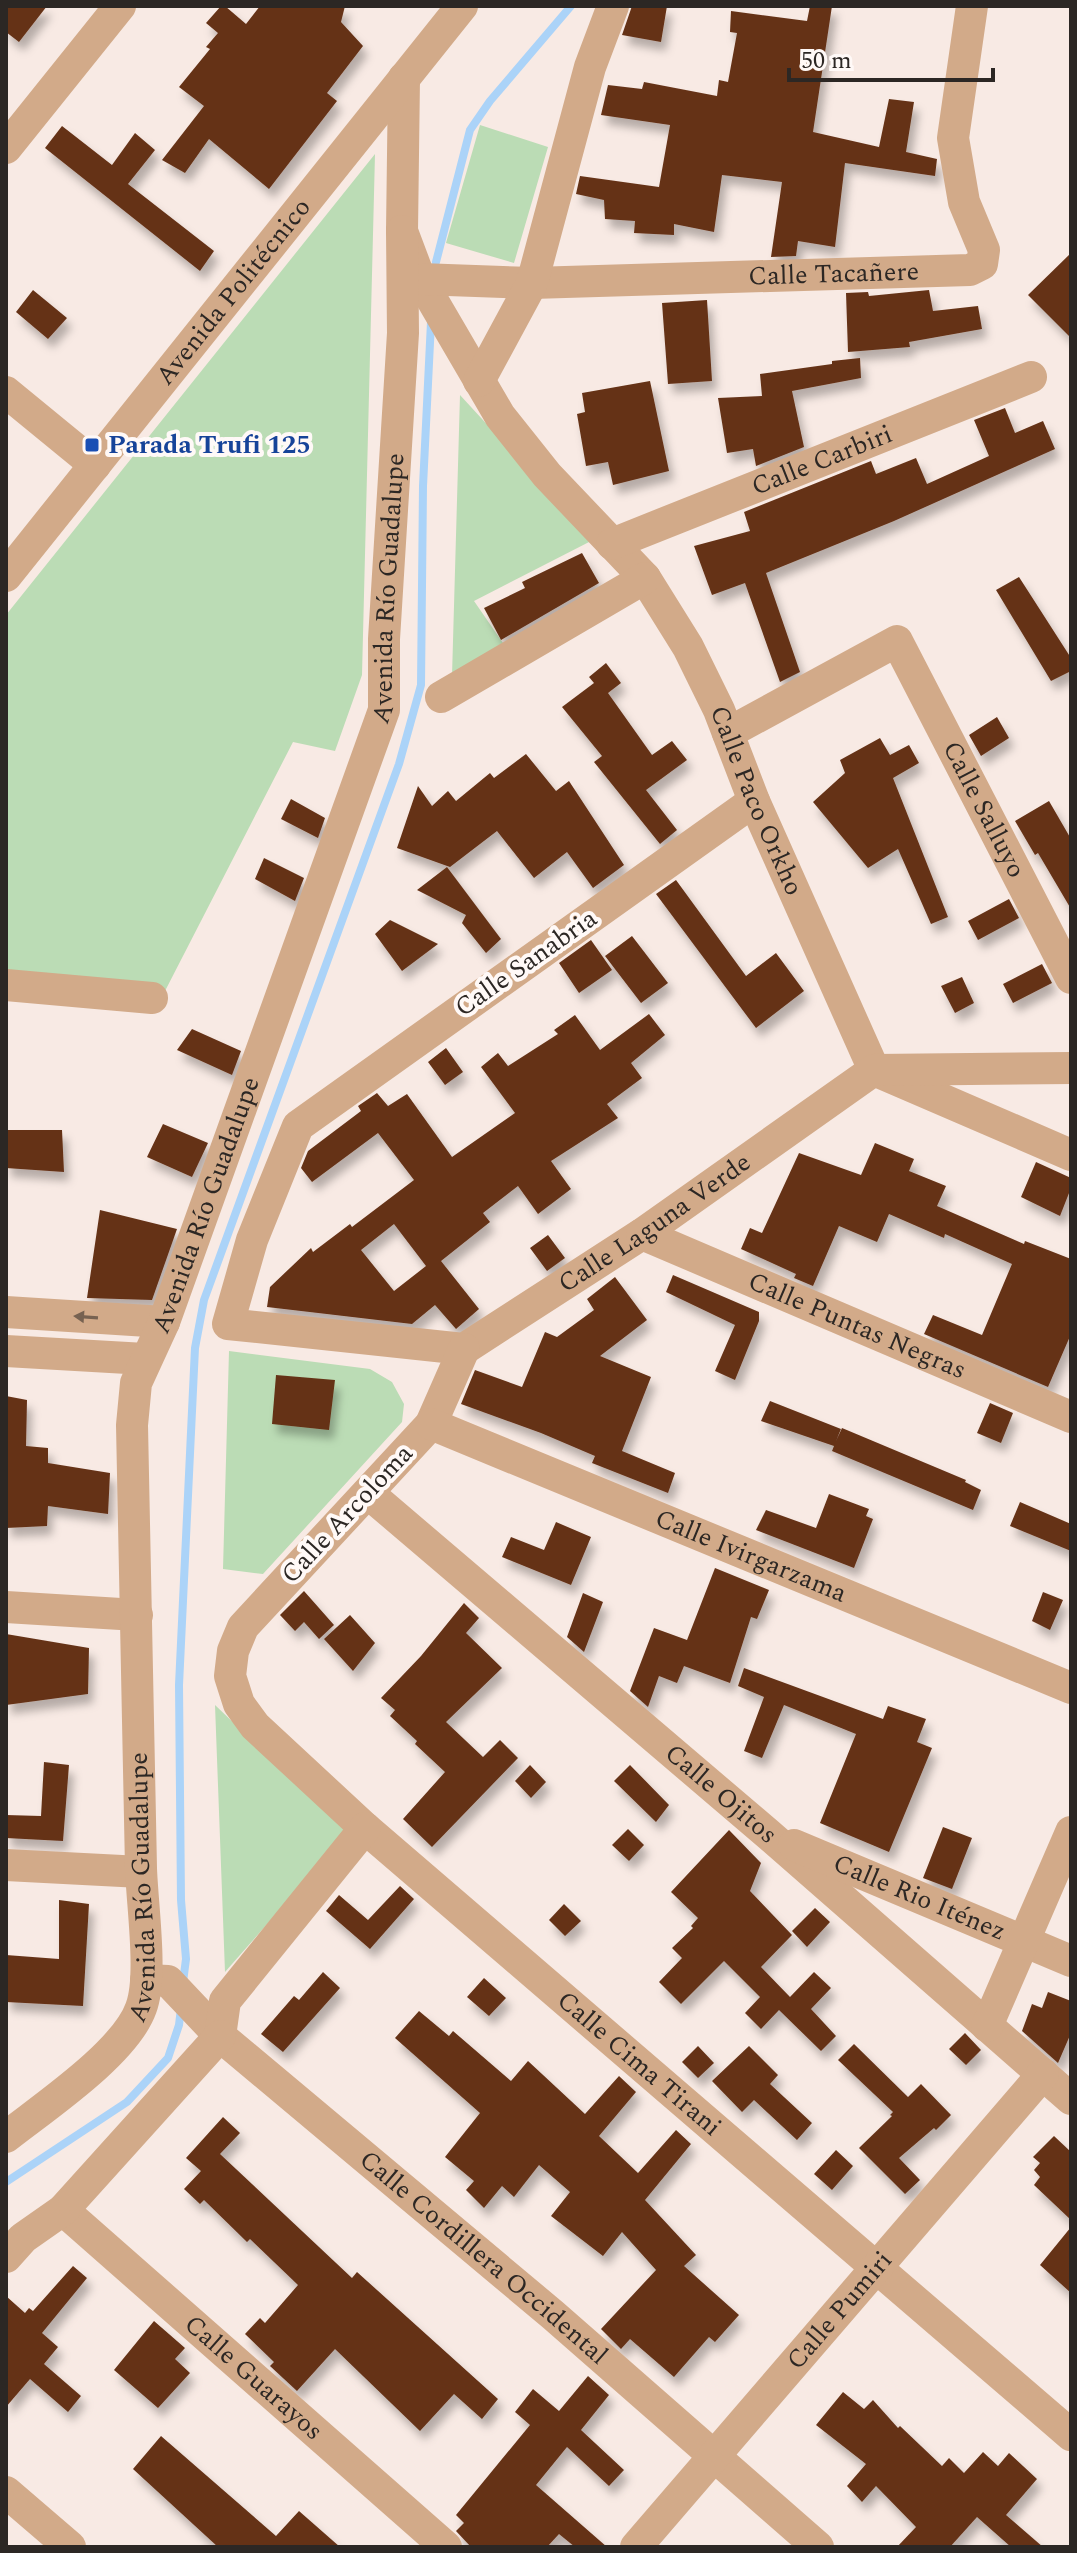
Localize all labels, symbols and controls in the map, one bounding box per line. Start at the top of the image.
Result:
scale bar [789,32,993,82]
text: 50 m [801,43,852,79]
street label: Avenida Politécnico [146,189,321,394]
street label: Calle Tacañere [748,252,920,297]
street label: Calle Carbiri [745,414,899,506]
place label: Parada Trufi 125 [108,425,311,465]
marker: Parada Trufi 125 [83,436,101,454]
street label: Avenida Río Guadalupe [361,452,415,729]
street label: Calle Paco Orkho [699,700,814,902]
street label: Calle Salluyo [932,734,1036,885]
street label: Calle Sanabria [446,899,606,1027]
street label: Avenida Río Guadalupe [141,1071,271,1340]
street label: Calle Laguna Verde [550,1143,759,1303]
street label: Calle Puntas Negras [742,1262,973,1390]
one-way arrow [73,1310,98,1323]
street label: Calle Arcoloma [271,1435,423,1593]
street label: Calle Ivirgarzama [649,1499,853,1613]
street label: Calle Ojitos [656,1734,787,1854]
street label: Avenida Río Guadalupe [117,1752,167,2029]
street label: Calle Rio Iténez [827,1844,1012,1952]
street label: Calle Cima Tirani [548,1981,731,2146]
street label: Calle Cordillera Occidental [350,2141,617,2375]
street label: Calle Pumiri [777,2242,902,2379]
street label: Calle Guarayos [175,2305,332,2450]

